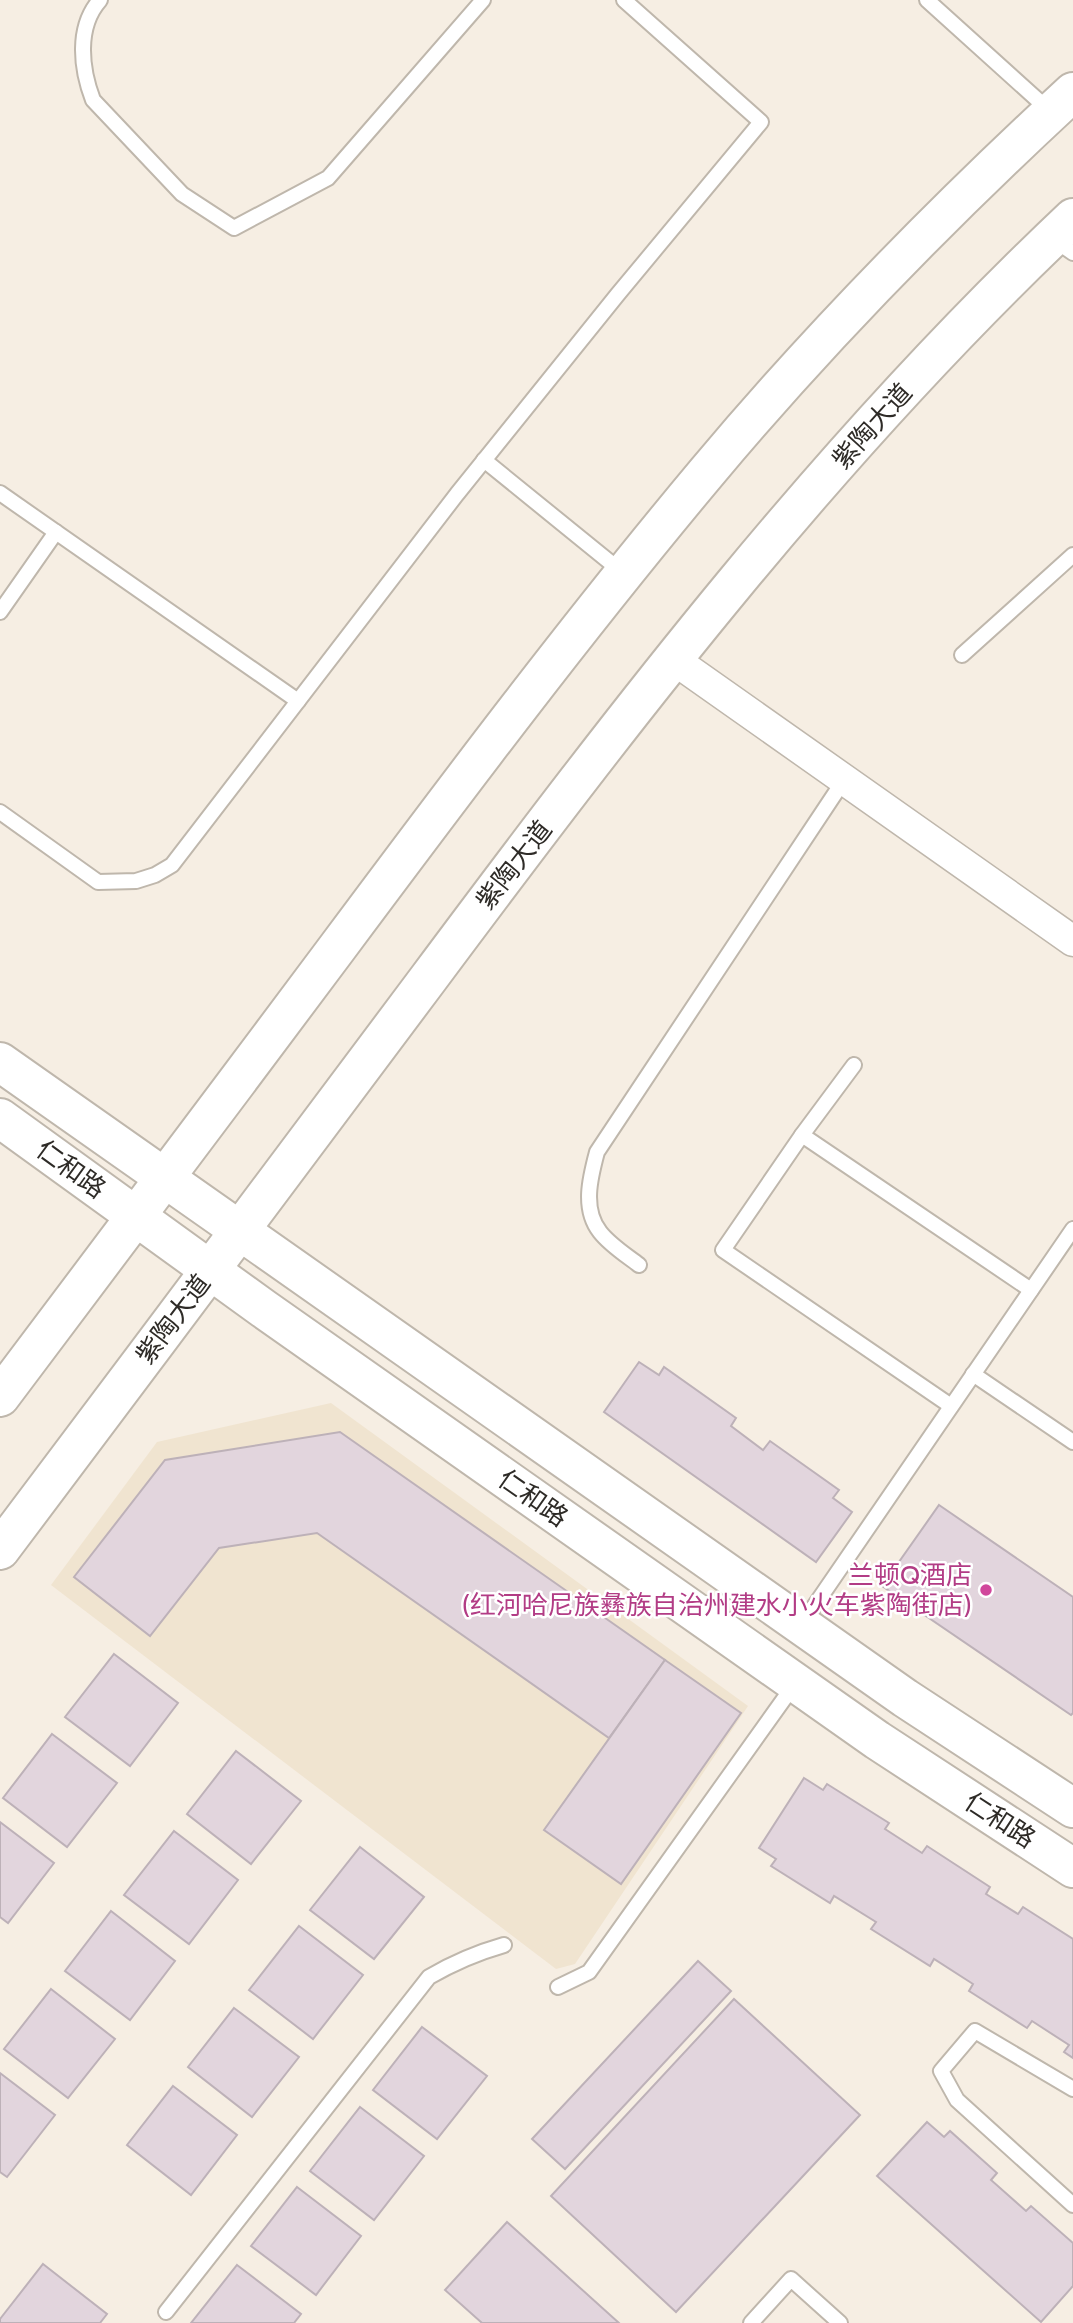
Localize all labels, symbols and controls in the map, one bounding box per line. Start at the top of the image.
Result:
street label: 紫陶大道 [825,377,919,475]
street label: 紫陶大道 [469,814,559,916]
street label: 仁和路 [30,1133,112,1205]
street label: 紫陶大道 [129,1268,217,1370]
street label: 仁和路 [492,1463,574,1533]
place label: 兰顿Q酒店 (红河哈尼族彝族自治州建水小火车紫陶街店) [462,1559,972,1621]
marker: 兰顿Q酒店 (红河哈尼族彝族自治州建水小火车紫陶街店) [978,1582,994,1598]
street label: 仁和路 [959,1785,1041,1855]

